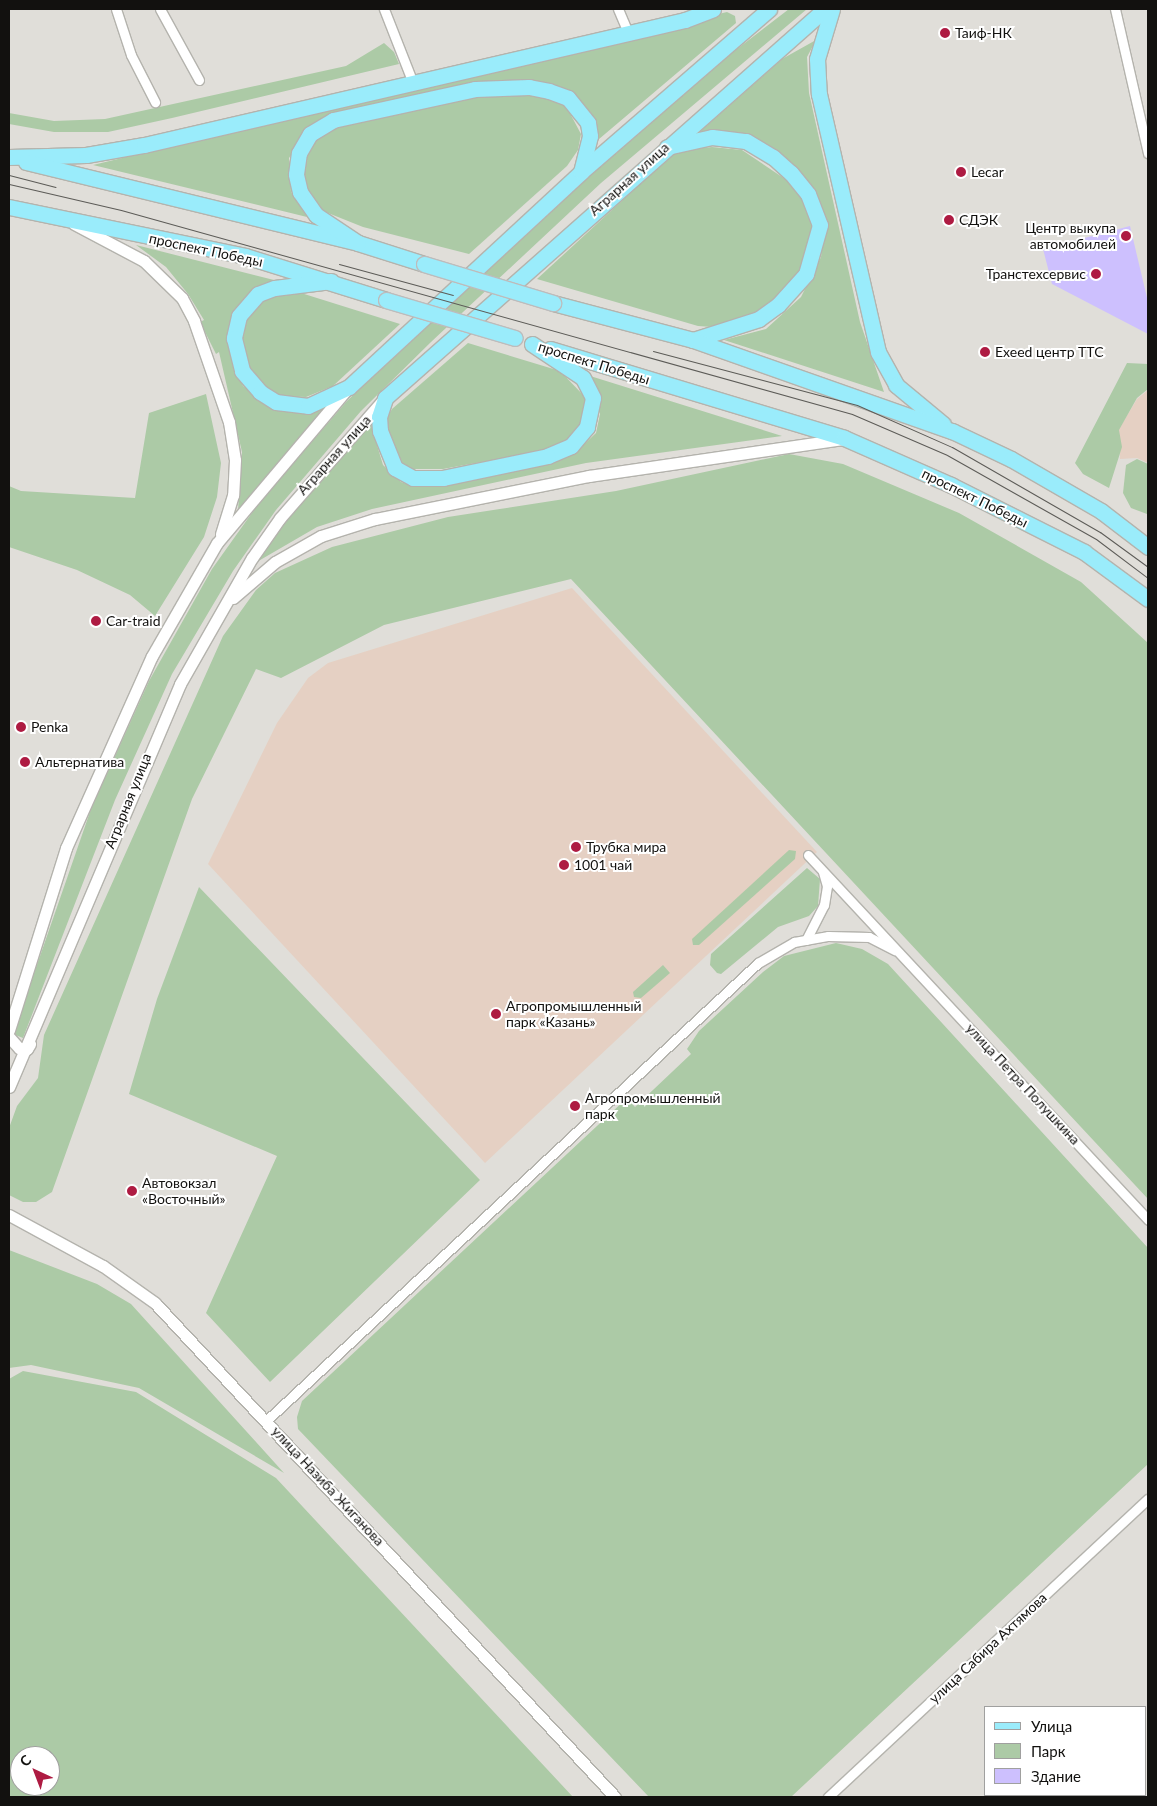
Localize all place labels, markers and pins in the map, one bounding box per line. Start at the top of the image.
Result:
place label: Таиф-НК [955,25,1012,41]
marker: Таиф-НК [939,27,951,39]
place label: Lecar [971,164,1004,180]
marker: Lecar [955,166,967,178]
place label: СДЭК [959,212,998,228]
marker: СДЭК [943,214,955,226]
place label: Центр выкупа автомобилей [1025,220,1116,252]
marker: Центр выкупа автомобилей [1120,230,1132,242]
place label: Транстехсервис [986,266,1086,282]
marker: Транстехсервис [1090,268,1102,280]
place label: Exeed центр ТТС [995,344,1104,360]
marker: Exeed центр ТТС [979,346,991,358]
place label: Car-traid [106,613,160,629]
marker: Car-traid [90,615,102,627]
place label: Penka [31,719,68,735]
marker: Penka [15,721,27,733]
place label: Альтернатива [35,754,124,770]
marker: Альтернатива [19,756,31,768]
place label: Трубка мира [586,839,666,855]
marker: Трубка мира [570,841,582,853]
place label: 1001 чай [574,857,632,873]
marker: 1001 чай [558,859,570,871]
place label: Агропромышленный парк «Казань» [506,998,642,1030]
marker: Агропромышленный парк «Казань» [490,1008,502,1020]
place label: Агропромышленный парк [585,1090,721,1122]
marker: Агропромышленный парк [569,1100,581,1112]
place label: Автовокзал «Восточный» [142,1175,226,1208]
marker: Автовокзал «Восточный» [126,1185,138,1197]

